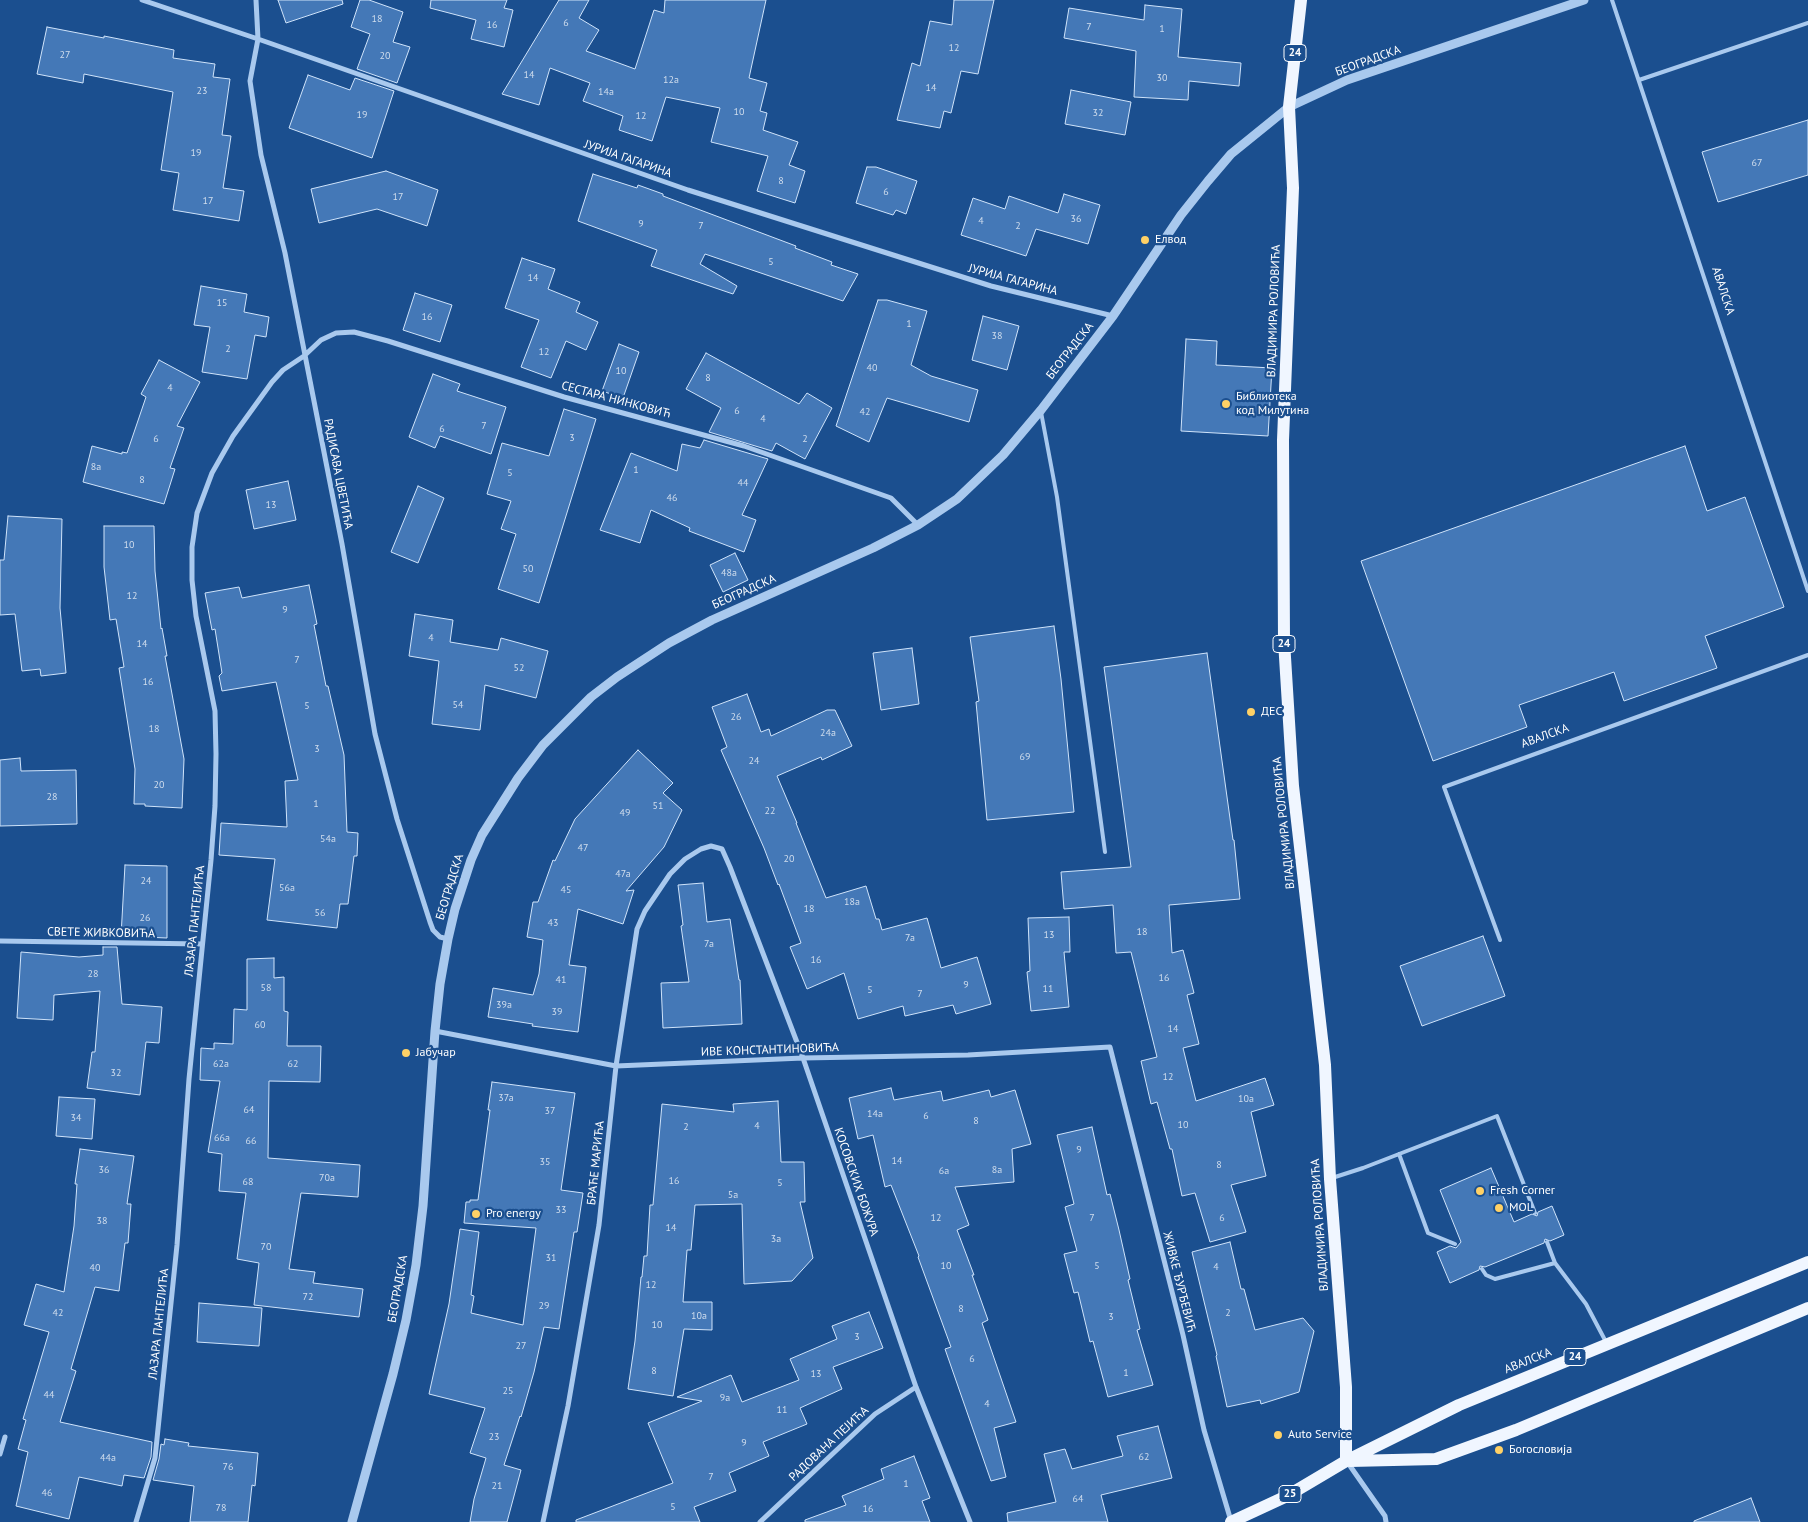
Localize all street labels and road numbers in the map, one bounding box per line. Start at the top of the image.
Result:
street label: БЕОГРАДСКА [1333,43,1403,79]
road number: 24 [1284,44,1306,62]
street label: ЈУРИЈА ГАГАРИНА [582,137,674,181]
street label: ВЛАДИМИРА РОЛОВИЋА [1264,244,1284,378]
street label: ЈУРИЈА ГАГАРИНА [967,261,1059,299]
street label: АВАЛСКА [1708,265,1738,317]
street label: БЕОГРАДСКА [1043,320,1097,382]
street label: СЕСТАРА НИНКОВИЋ [560,378,672,422]
street label: РАДИСАВА ЦВЕТИЋА [320,417,356,531]
street label: БЕОГРАДСКА [710,572,778,612]
road number: 24 [1273,636,1295,652]
street label: АВАЛСКА [1519,721,1571,751]
street label: ВЛАДИМИРА РОЛОВИЋА [1270,756,1298,890]
street label: БЕОГРАДСКА [433,852,467,922]
street label: ЛАЗАРА ПАНТЕЛИЋА [182,865,208,977]
street label: СВЕТЕ ЖИВКОВИЋА [47,925,155,941]
street label: ИВЕ КОНСТАНТИНОВИЋА [701,1040,839,1060]
street label: БРАЋЕ МАРИЋА [584,1120,608,1206]
street label: КОСОВСКИХ БОЖУРА [831,1126,881,1238]
street label: ВЛАДИМИРА РОЛОВИЋА [1308,1158,1332,1292]
street label: ЖИВКЕ ЂУРЂЕВИЋ [1160,1230,1198,1334]
street label: БЕОГРАДСКА [385,1254,411,1324]
street label: ЛАЗАРА ПАНТЕЛИЋА [146,1268,172,1380]
street label: АВАЛСКА [1502,1345,1554,1377]
road number: 24 [1564,1348,1586,1365]
street label: РАДОВАНА ПЕЈИЋА [786,1404,872,1484]
road number: 25 [1279,1486,1301,1502]

